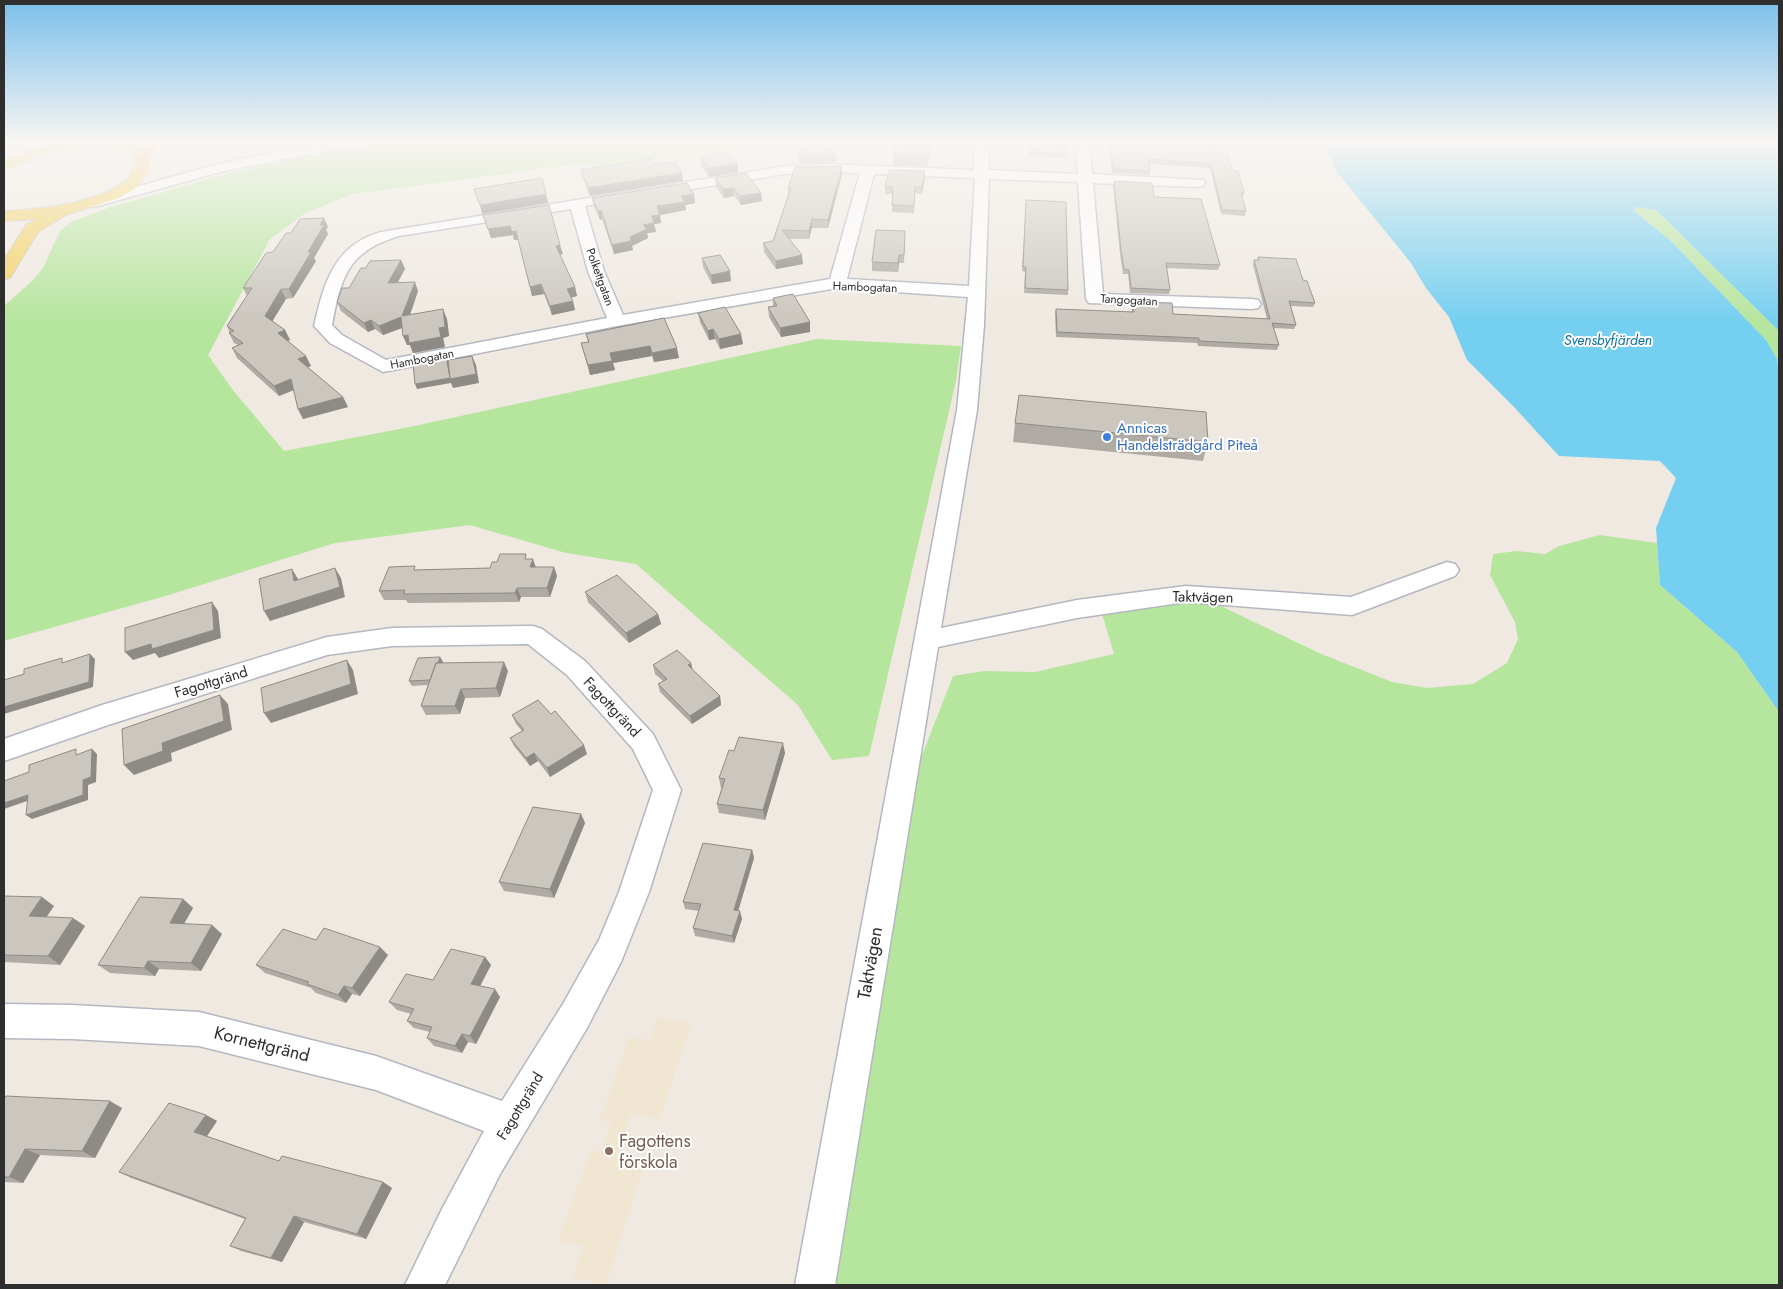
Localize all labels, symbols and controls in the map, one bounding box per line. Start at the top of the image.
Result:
street label: Polkettgatan [581,246,619,308]
street label: Hambogatan [832,277,898,297]
street label: Tangogatan [1100,290,1158,310]
water label: Svensbyfjärden [1564,330,1652,350]
street label: Hambogatan [389,344,455,374]
place label: Annicas Handelsträdgård Piteå [1117,417,1258,456]
marker: Annicas Handelsträdgård Piteå [1101,431,1113,443]
street label: Taktvägen [1172,585,1234,609]
street label: Fagottgränd [172,660,250,704]
street label: Fagottgränd [578,672,646,742]
street label: Taktvägen [851,925,889,1001]
street label: Kornettgränd [211,1020,313,1068]
street label: Fagottgränd [491,1068,549,1144]
place label: Fagottens förskola [619,1128,691,1175]
marker: Fagottens förskola [603,1145,615,1157]

